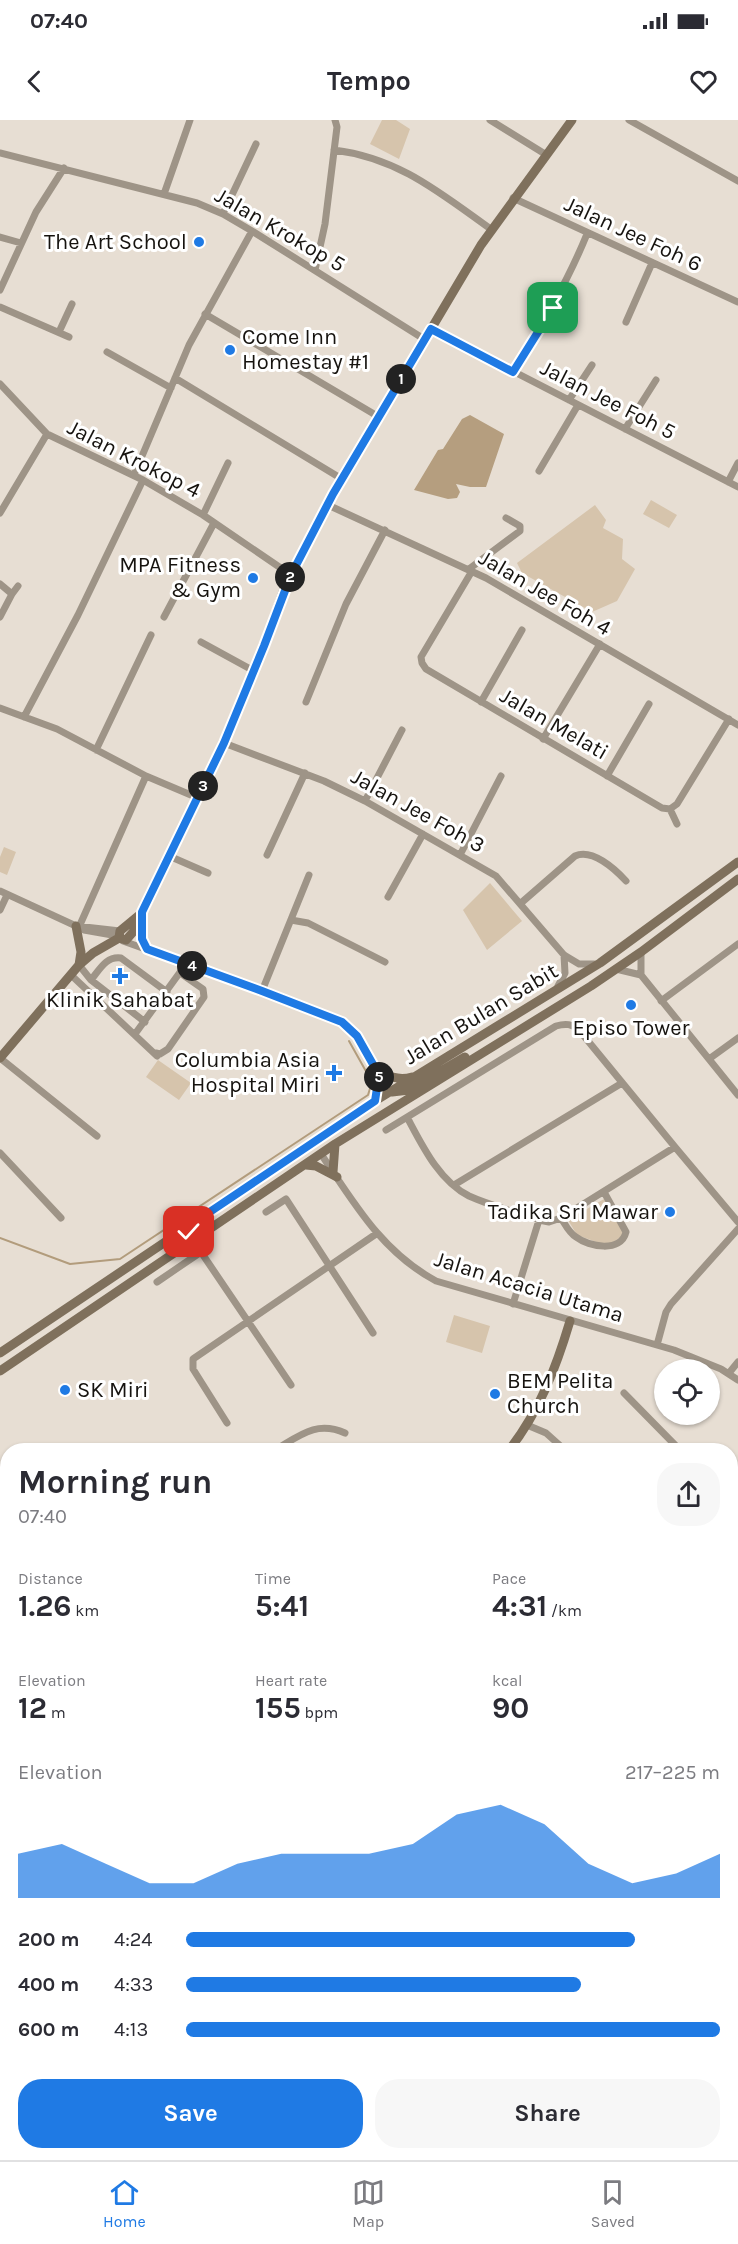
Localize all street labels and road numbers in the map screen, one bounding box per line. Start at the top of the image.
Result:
street label: Jalan Krokop 5 [210,182,350,278]
street label: Jalan Jee Foh 6 [560,191,706,277]
street label: Jalan Jee Foh 5 [536,355,680,445]
street label: Jalan Krokop 4 [63,414,205,504]
street label: Jalan Jee Foh 4 [474,545,616,641]
street label: Jalan Melati [495,683,613,765]
street label: Jalan Jee Foh 3 [347,764,489,858]
street label: Jalan Bulan Sabit [399,958,563,1070]
street label: Jalan Acacia Utama [431,1246,627,1328]

